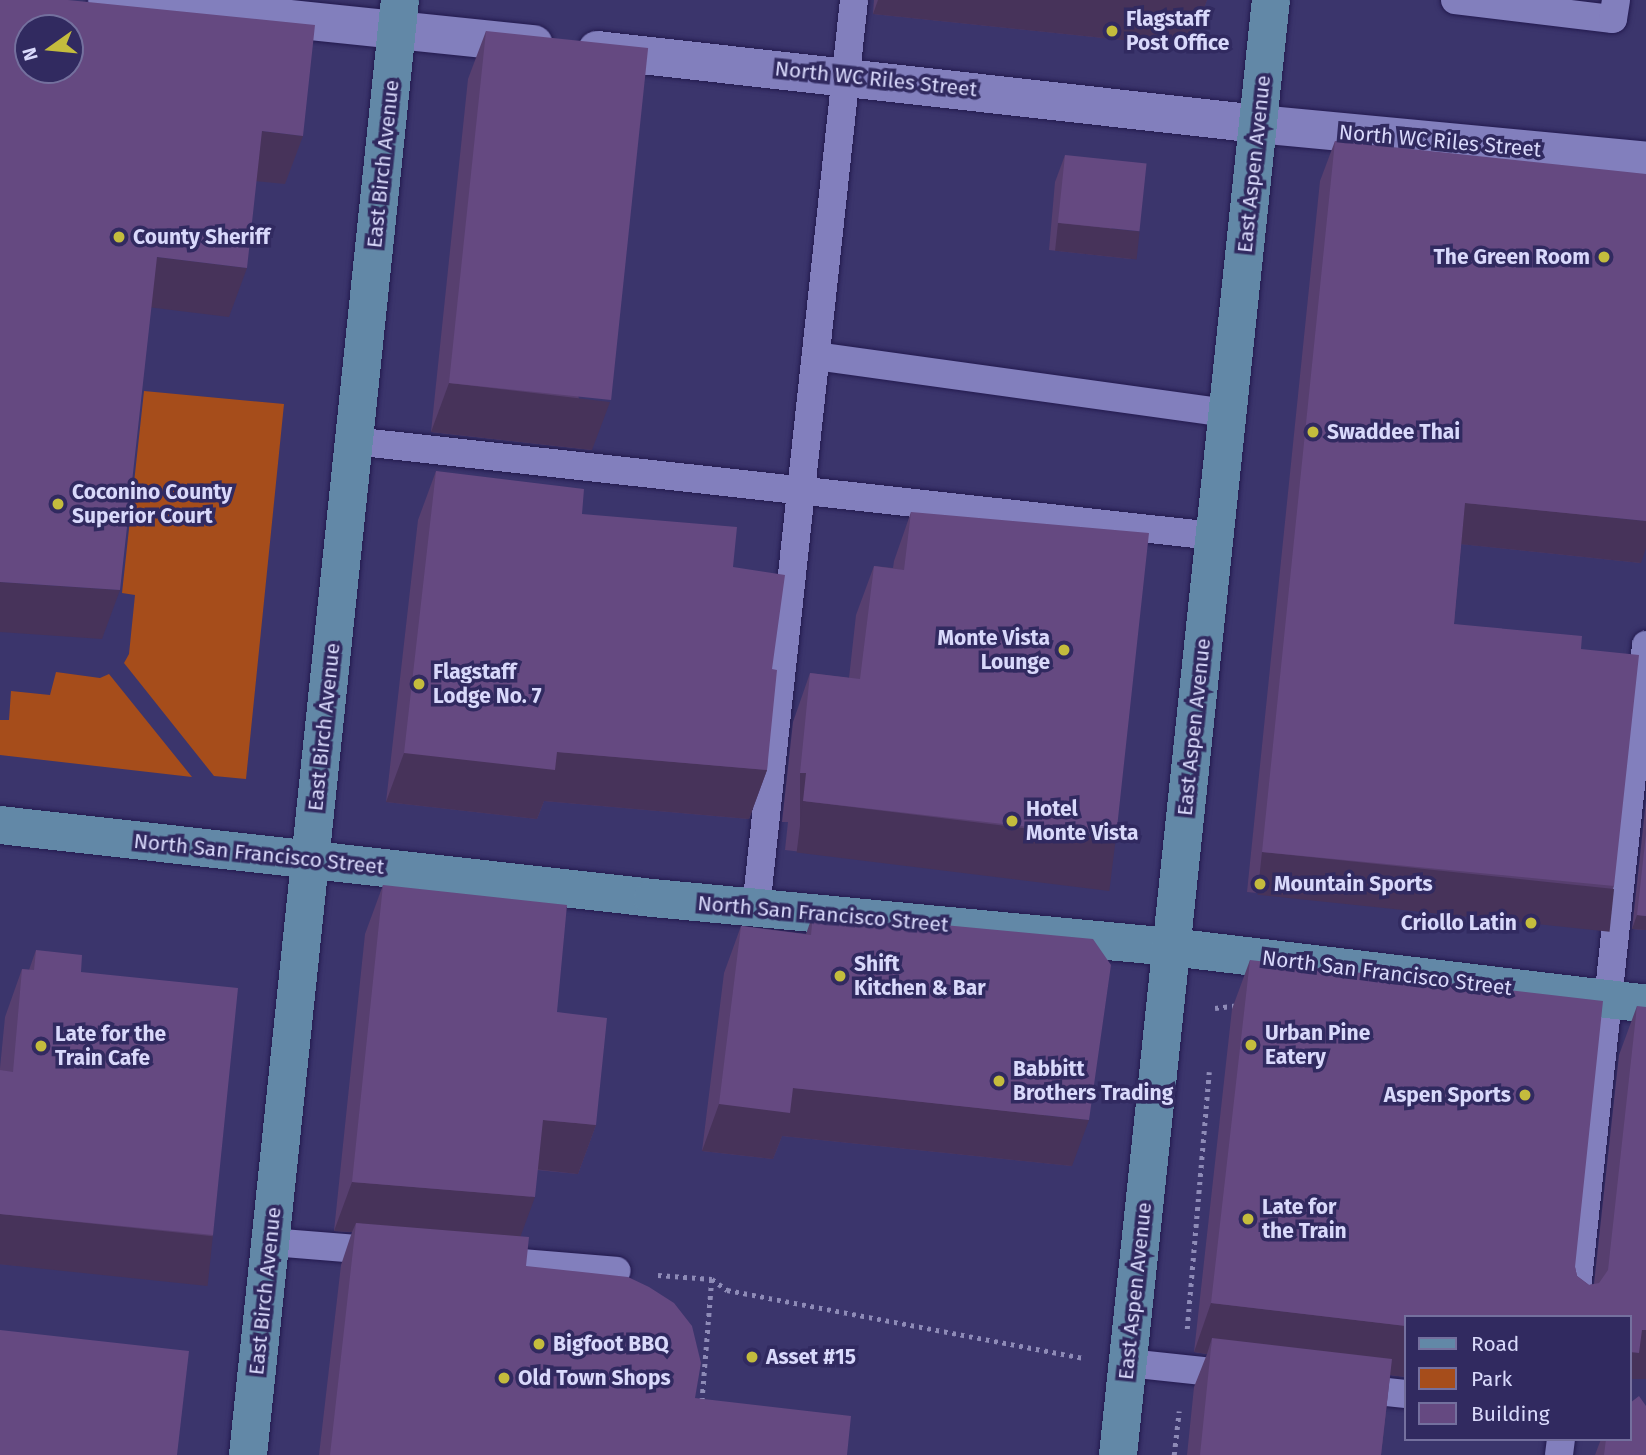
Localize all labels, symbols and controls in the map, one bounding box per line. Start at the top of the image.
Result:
place label: Flagstaff Post Office [1126,6,1229,56]
north arrow [14,14,84,84]
marker: Flagstaff Post Office [1104,23,1120,39]
text: N [17,45,43,63]
street label: North WC Riles Street [774,56,978,102]
street label: East Aspen Avenue [1232,74,1276,254]
street label: East Birch Avenue [362,79,404,249]
street label: North WC Riles Street [1338,120,1542,162]
place label: County Sheriff [133,224,270,250]
marker: County Sheriff [111,229,127,245]
place label: The Green Room [1433,244,1590,270]
marker: The Green Room [1596,249,1612,265]
place label: Swaddee Thai [1327,419,1460,445]
marker: Swaddee Thai [1305,424,1321,440]
place label: Coconino County Superior Court [72,479,232,529]
marker: Coconino County Superior Court [50,496,66,512]
place label: Monte Vista Lounge [937,625,1050,675]
street label: East Aspen Avenue [1172,637,1216,817]
street label: East Birch Avenue [303,642,345,812]
marker: Monte Vista Lounge [1056,642,1072,658]
place label: Flagstaff Lodge No. 7 [433,659,542,709]
marker: Flagstaff Lodge No. 7 [411,676,427,692]
place label: Hotel Monte Vista [1026,796,1139,846]
marker: Hotel Monte Vista [1004,813,1020,829]
street label: North San Francisco Street [132,828,386,880]
place label: Mountain Sports [1274,871,1433,897]
marker: Mountain Sports [1252,876,1268,892]
street label: North San Francisco Street [696,890,950,938]
place label: Criollo Latin [1401,910,1517,936]
marker: Criollo Latin [1523,915,1539,931]
street label: North San Francisco Street [1261,945,1513,1001]
place label: Shift Kitchen & Bar [854,951,986,1001]
marker: Shift Kitchen & Bar [832,968,848,984]
place label: Urban Pine Eatery [1265,1020,1370,1070]
place label: Late for the Train Cafe [55,1021,166,1071]
marker: Urban Pine Eatery [1243,1037,1259,1053]
marker: Late for the Train Cafe [33,1038,49,1054]
place label: Babbitt Brothers Trading [1013,1056,1173,1106]
marker: Babbitt Brothers Trading [991,1073,1007,1089]
place label: Aspen Sports [1384,1082,1511,1108]
marker: Aspen Sports [1517,1087,1533,1103]
place label: Late for the Train [1262,1194,1347,1244]
street label: East Aspen Avenue [1113,1201,1157,1381]
street label: East Birch Avenue [244,1206,286,1376]
marker: Late for the Train [1240,1211,1256,1227]
legend [1404,1315,1632,1441]
place label: Bigfoot BBQ [553,1331,669,1357]
text: Road [1471,1331,1519,1357]
marker: Bigfoot BBQ [531,1336,547,1352]
place label: Asset #15 [766,1344,856,1370]
marker: Asset #15 [744,1349,760,1365]
place label: Old Town Shops [518,1365,671,1391]
text: Park [1471,1366,1512,1392]
marker: Old Town Shops [496,1370,512,1386]
text: Building [1471,1401,1550,1427]

